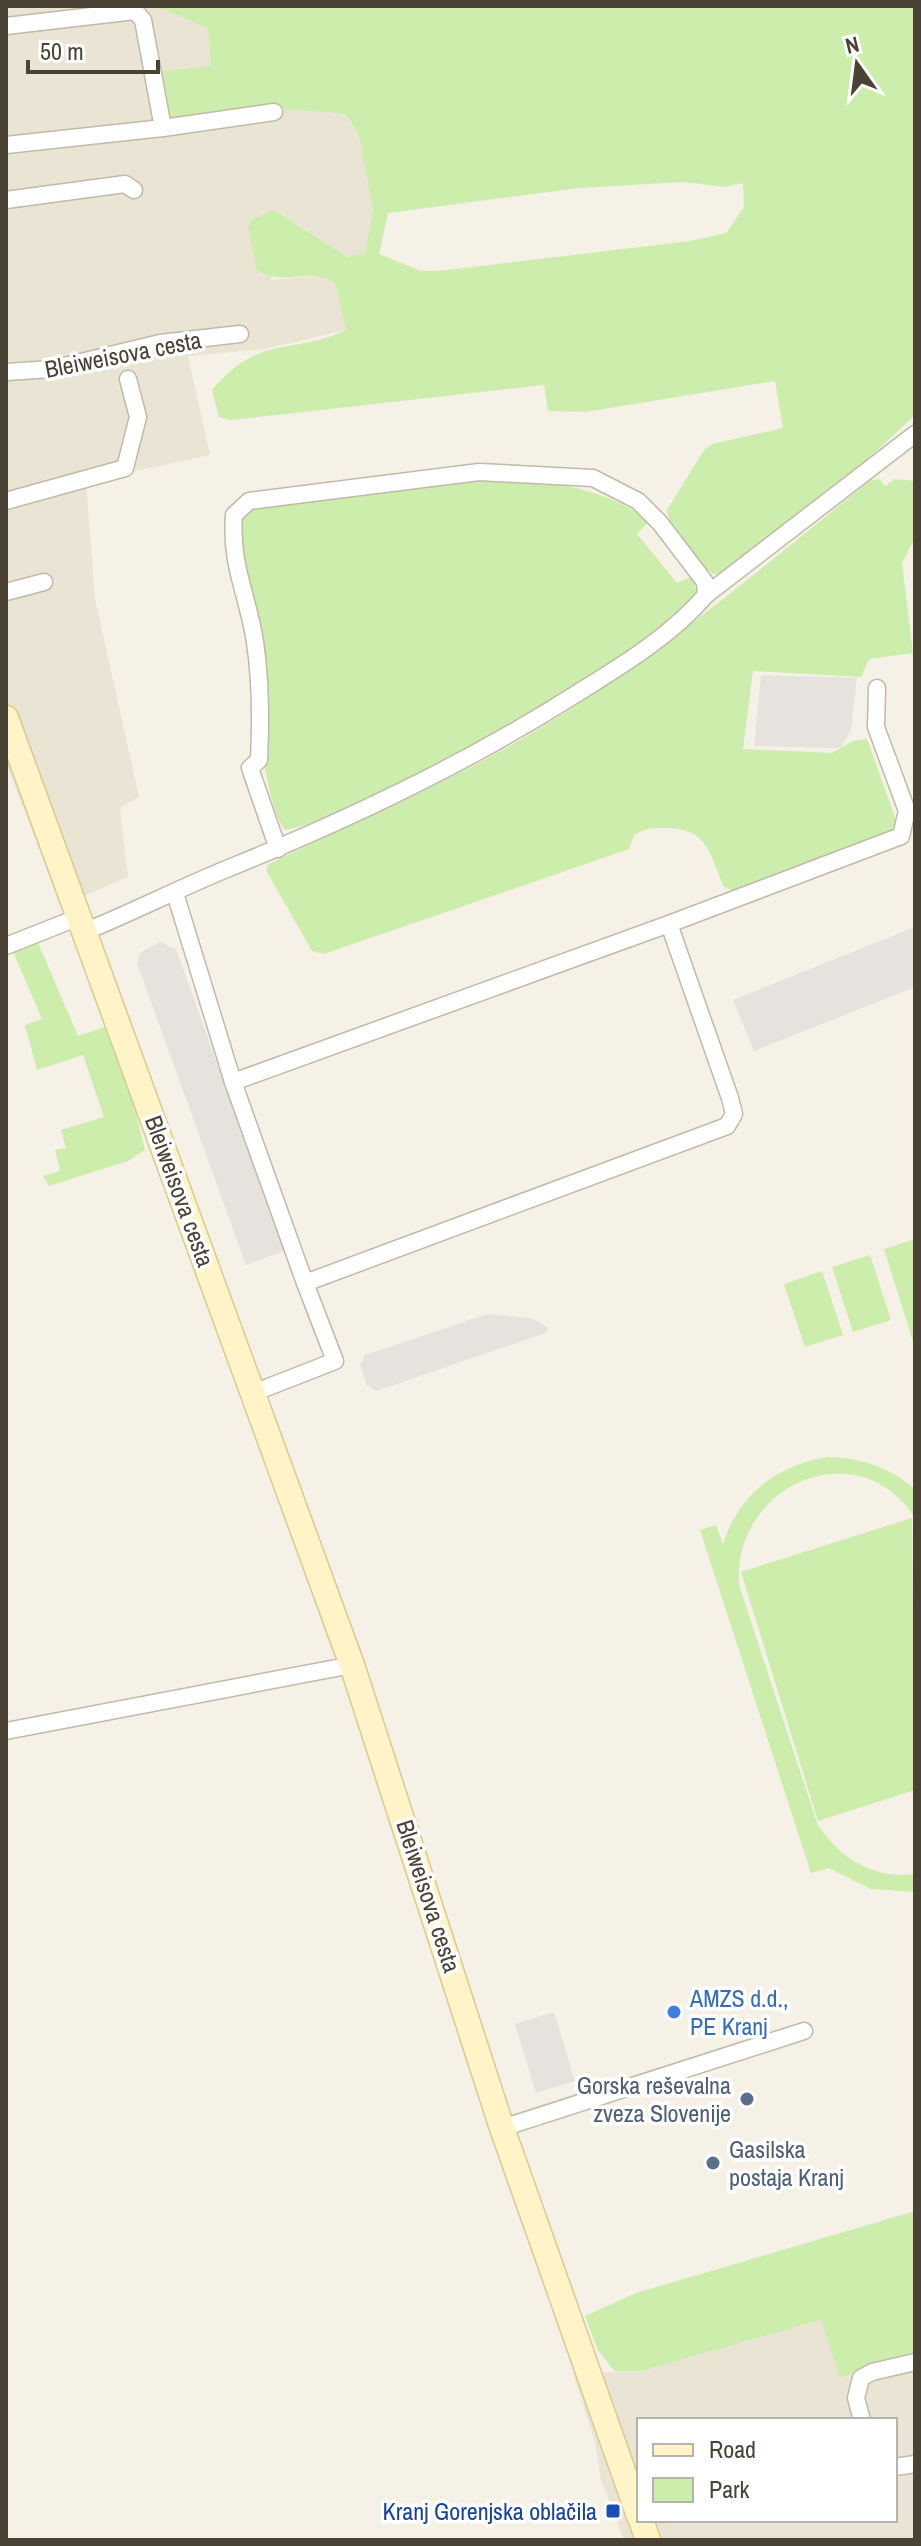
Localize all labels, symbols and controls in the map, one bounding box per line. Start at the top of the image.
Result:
scale bar [28,24,158,74]
north arrow [817,24,897,104]
text: N [842,28,862,61]
text: 50 m [40,35,84,67]
street label: Bleiweisova cesta [42,323,204,385]
street label: Bleiweisova cesta [138,1111,222,1271]
street label: Bleiweisova cesta [389,1816,469,1976]
place label: AMZS d.d., PE Kranj [689,1982,788,2042]
marker: AMZS d.d., PE Kranj [665,2003,683,2021]
place label: Gorska reševalna zveza Slovenije [577,2069,731,2129]
marker: Gorska reševalna zveza Slovenije [738,2090,756,2108]
place label: Gasilska postaja Kranj [729,2133,844,2193]
marker: Gasilska postaja Kranj [704,2154,722,2172]
legend [637,2418,897,2522]
text: Road [709,2433,756,2465]
text: Park [709,2473,750,2505]
place label: Kranj Gorenjska oblačila [383,2495,597,2527]
marker: Kranj Gorenjska oblačila [604,2502,622,2520]

